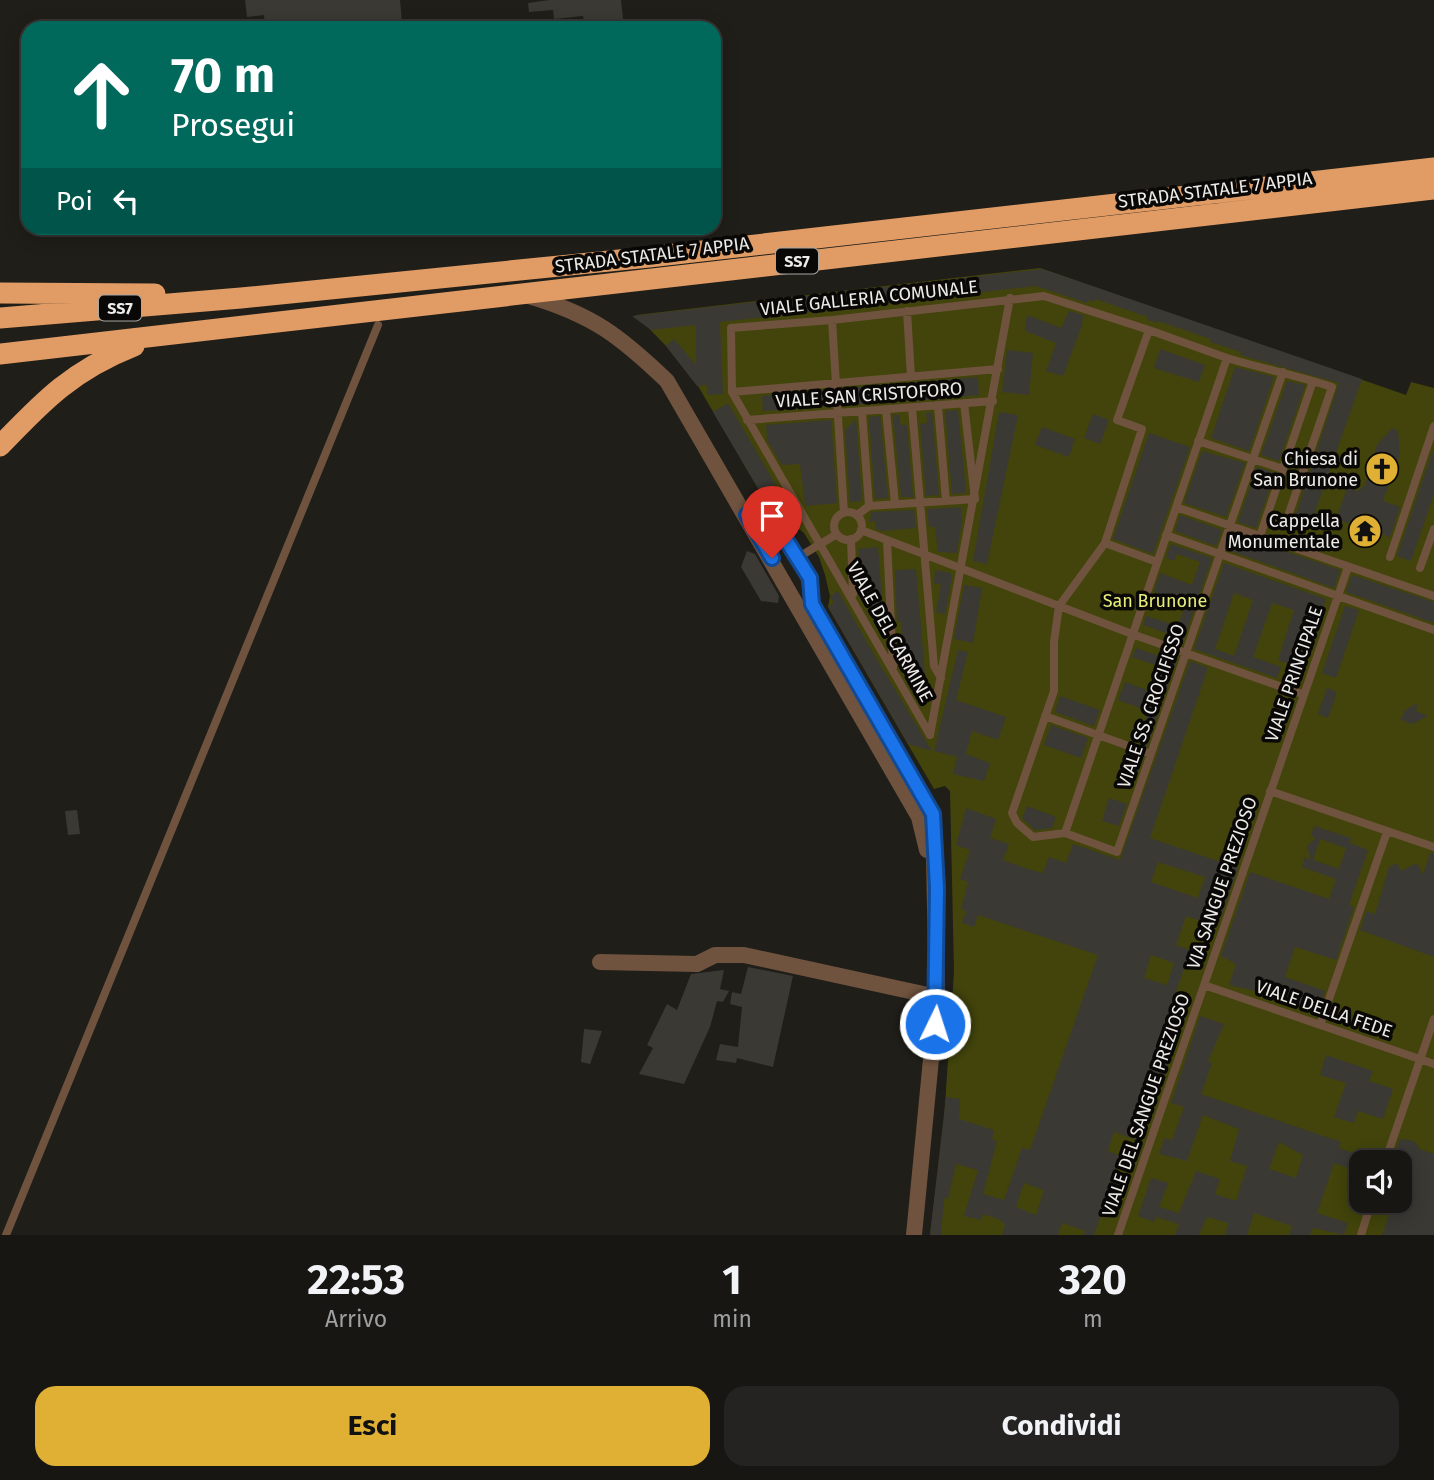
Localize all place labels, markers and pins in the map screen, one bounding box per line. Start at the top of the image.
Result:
place label: Chiesa di San Brunone [1253,448,1358,491]
church icon: Chiesa di San Brunone [1363,450,1401,488]
pin [742,486,802,558]
place label: Cappella Monumentale [1228,510,1340,553]
temple icon: Cappella Monumentale [1346,512,1384,550]

